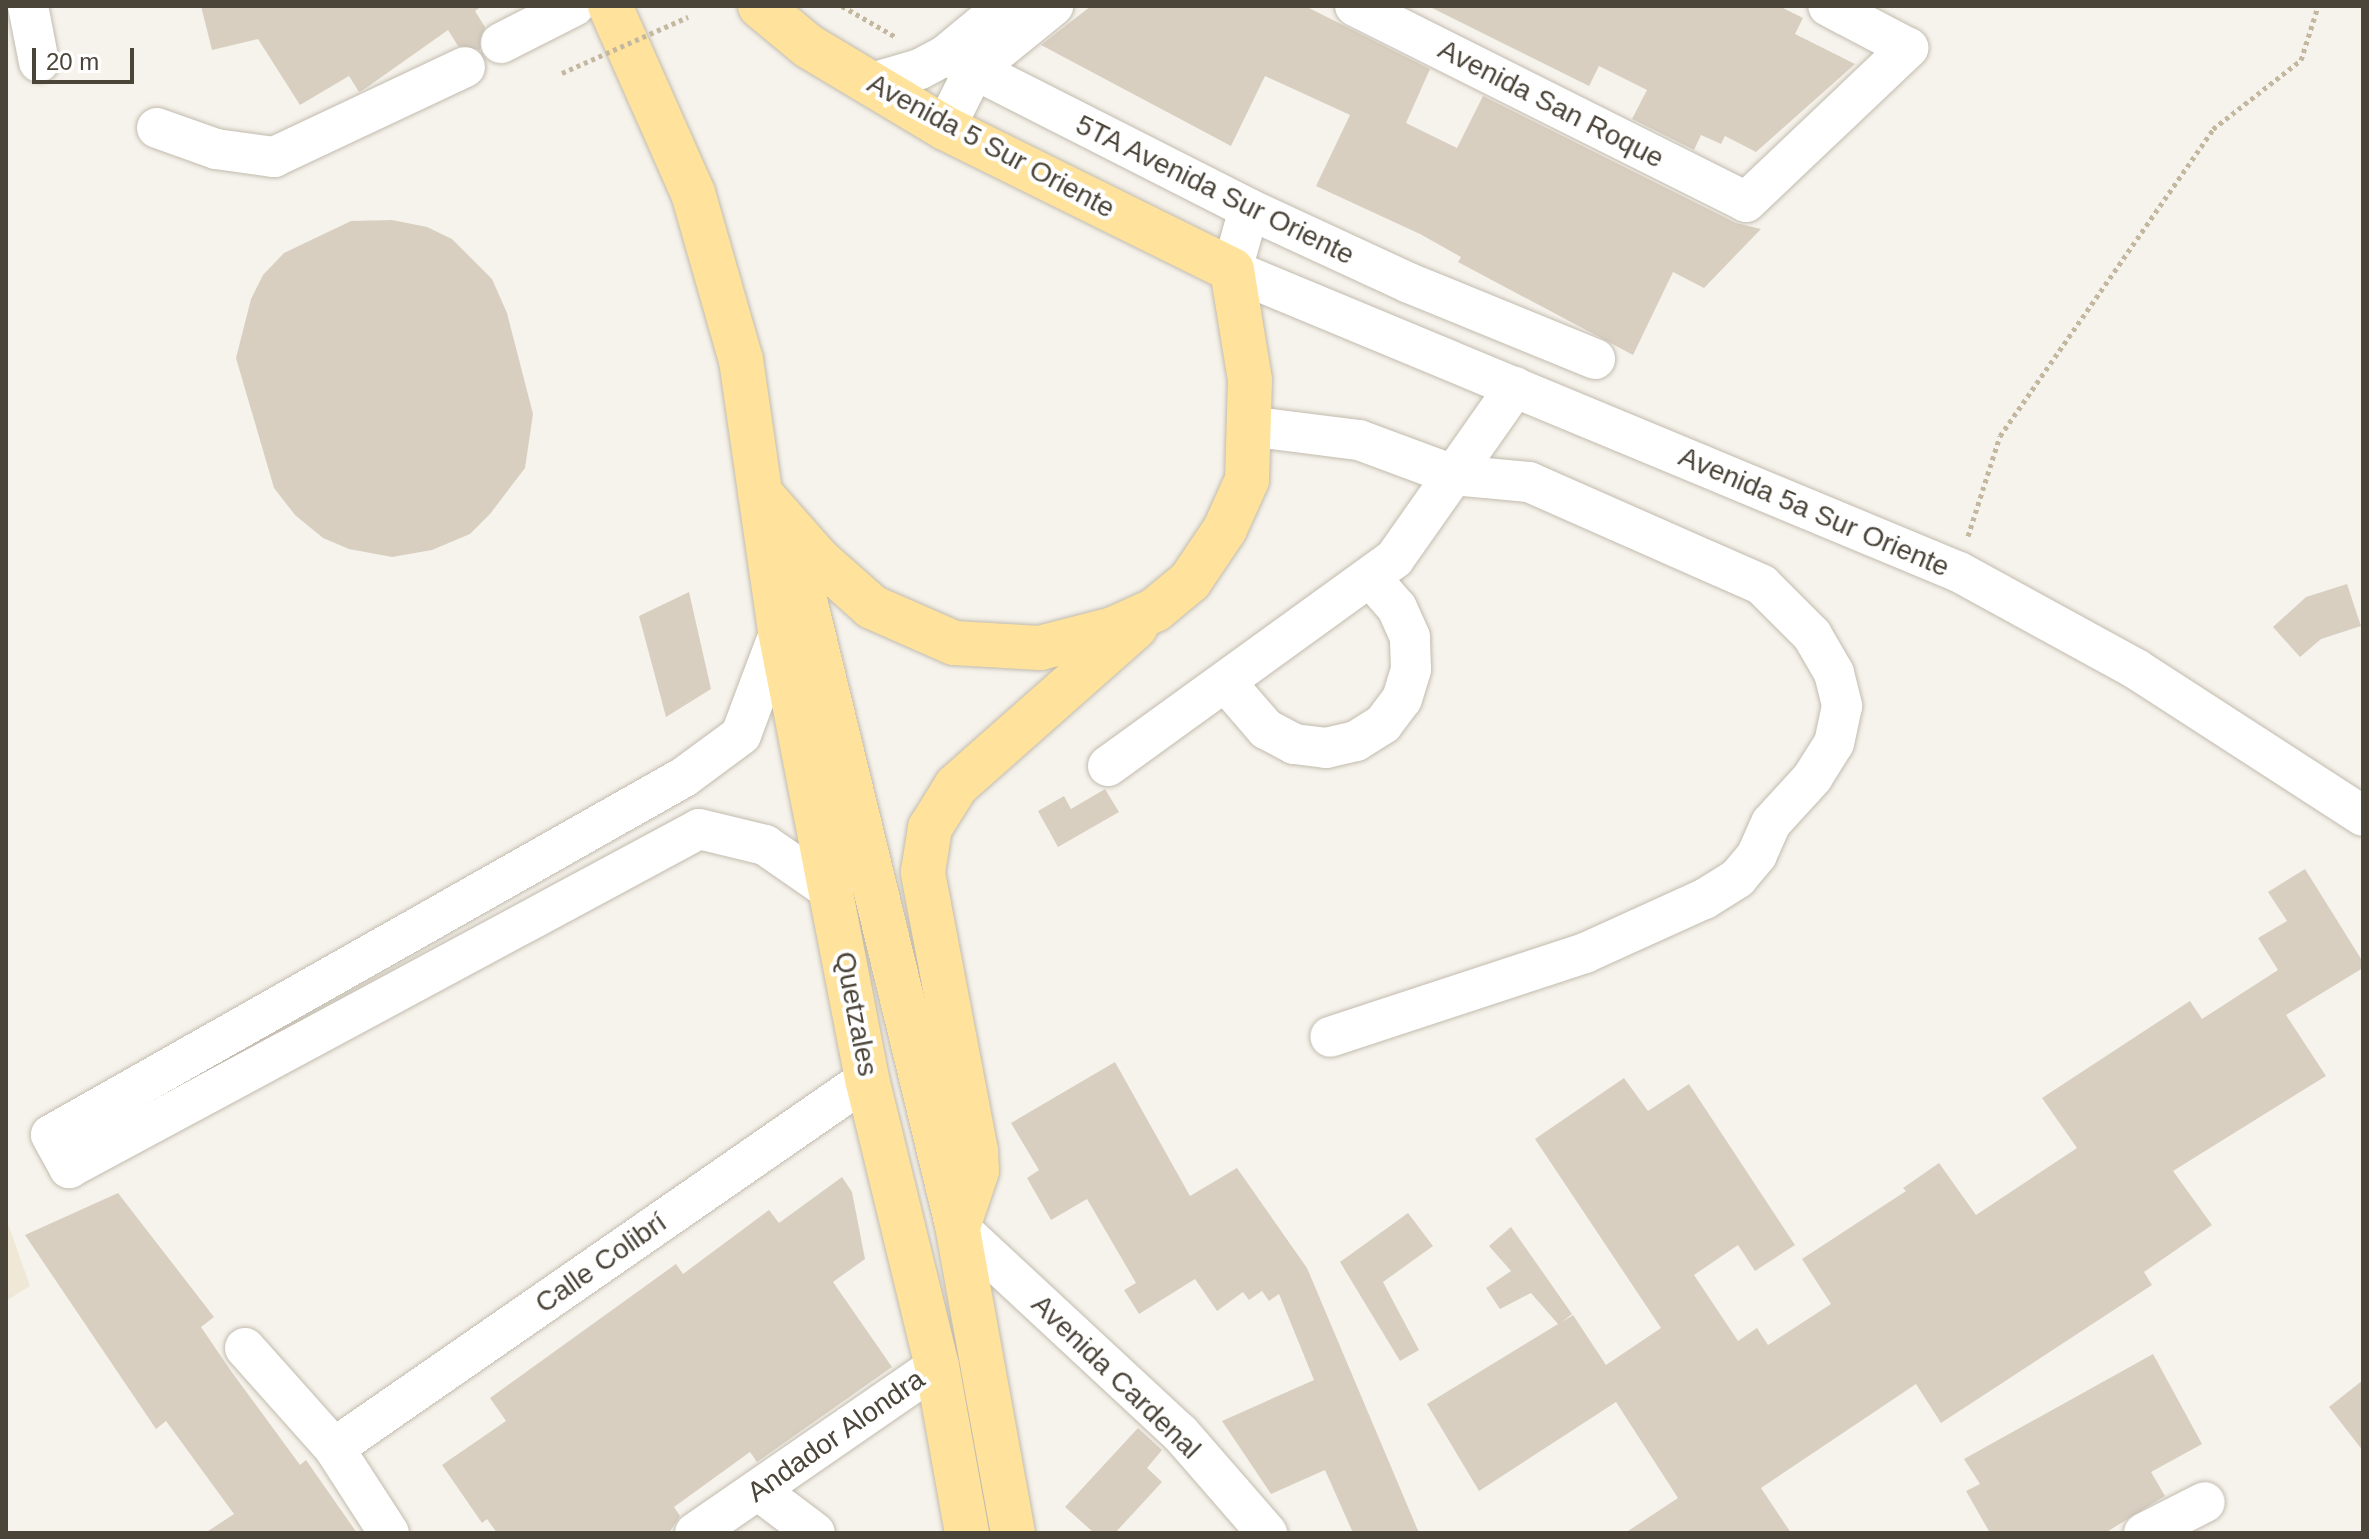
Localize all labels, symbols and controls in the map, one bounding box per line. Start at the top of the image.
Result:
scale bar [36,32,138,82]
street label: Avenida San Roque [1433,33,1669,175]
text: 20 m [46,48,99,75]
street label: Avenida 5 Sur Oriente [862,67,1120,225]
street label: 5TA Avenida Sur Oriente [1069,107,1361,273]
street label: Avenida 5a Sur Oriente [1674,440,1954,584]
street label: Quetzales [827,949,885,1079]
street label: Calle Colibrí [529,1206,673,1320]
street label: Avenida Cardenal [1024,1288,1208,1466]
street label: Andador Alondra [740,1362,932,1510]

